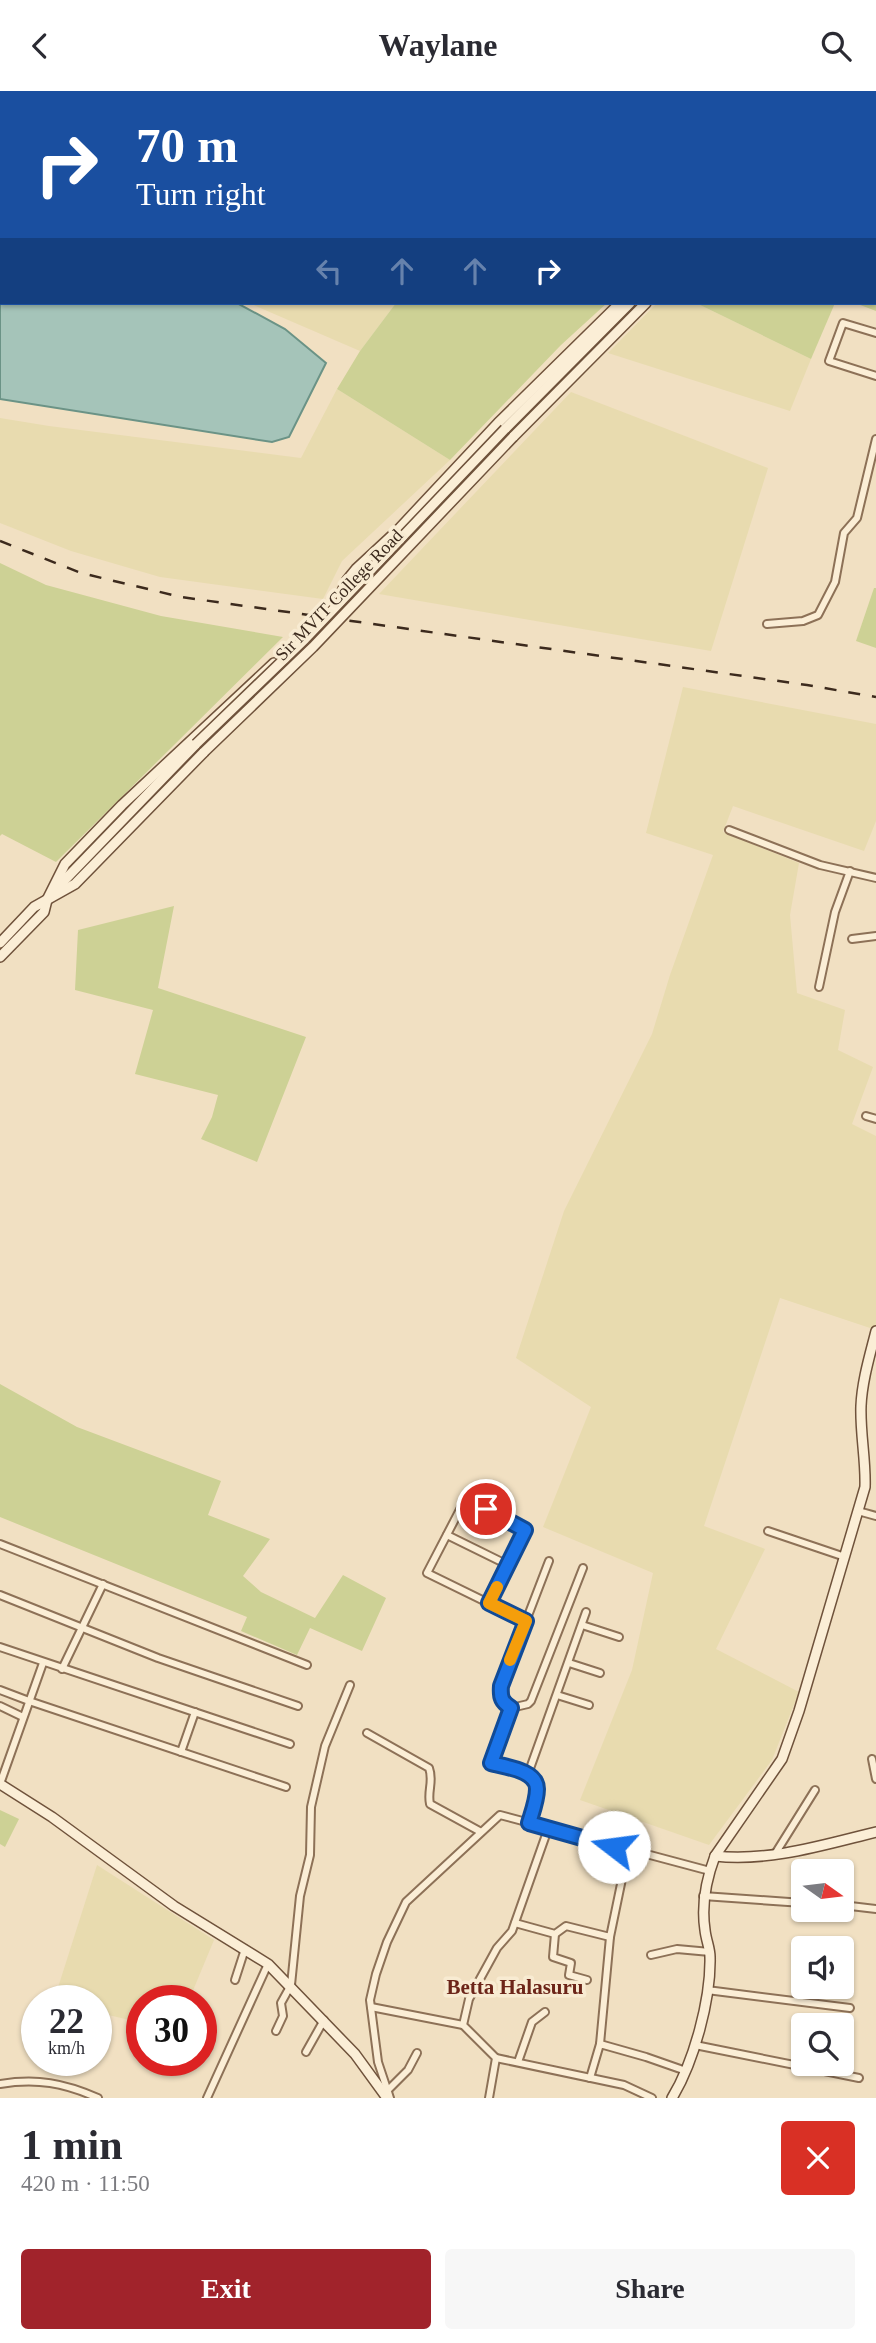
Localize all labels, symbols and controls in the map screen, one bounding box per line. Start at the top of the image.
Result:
icon: back [21,27,59,65]
text: Waylane [378,27,498,63]
icon: search [817,27,855,65]
text: 70 m [136,118,238,173]
icon: right [21,119,112,210]
text: Turn right [136,176,266,212]
icon: left [310,252,348,290]
icon: ahead [383,252,421,290]
icon: ahead [456,252,494,290]
icon: right [529,252,567,290]
street label: Sir MVIT College Road [271,525,407,665]
pin [456,1479,516,1539]
icon: arrive [467,1490,505,1528]
position arrow [577,1810,651,1884]
north arrow [791,1859,854,1921]
map controls [791,1859,854,2076]
button: sound [791,1936,854,1999]
district label: Betta Halasuru [446,1975,584,1999]
speed limit sign: 30 [126,1985,217,2076]
text: 22 [49,2002,84,2041]
button: search [791,2013,854,2076]
text: km/h [48,2038,85,2058]
button: close [781,2121,855,2195]
text: 1 min [21,2122,123,2168]
text: 420 m · 11:50 [21,2171,150,2196]
button: Exit [21,2249,431,2329]
button: Share [445,2249,855,2329]

